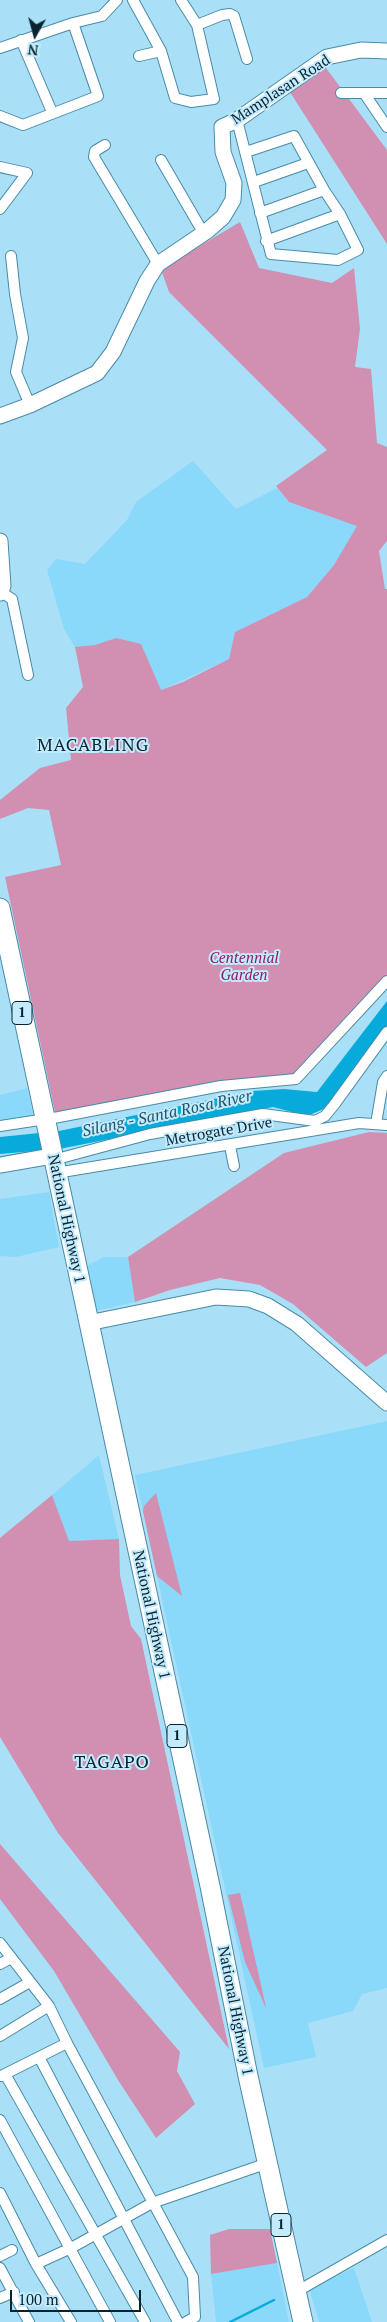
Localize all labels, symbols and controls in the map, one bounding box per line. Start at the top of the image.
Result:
north arrow [10,10,60,60]
text: N [27,40,40,60]
street label: Mamplasan Road [228,51,334,129]
district label: MACABLING [36,735,150,757]
park label: Centennial Garden [209,950,279,985]
road number: 1 [12,1001,32,1024]
water label: Silang - Santa Rosa River [81,1087,253,1141]
street label: Metrogate Drive [164,1114,274,1150]
street label: National Highway 1 [44,1153,88,1285]
street label: National Highway 1 [129,1549,173,1681]
road number: 1 [167,1724,187,1748]
district label: TAGAPO [74,1752,150,1774]
street label: National Highway 1 [214,1945,256,2077]
road number: 1 [271,2214,291,2236]
scale bar [12,2280,144,2312]
text: 100 m [18,2289,59,2309]

